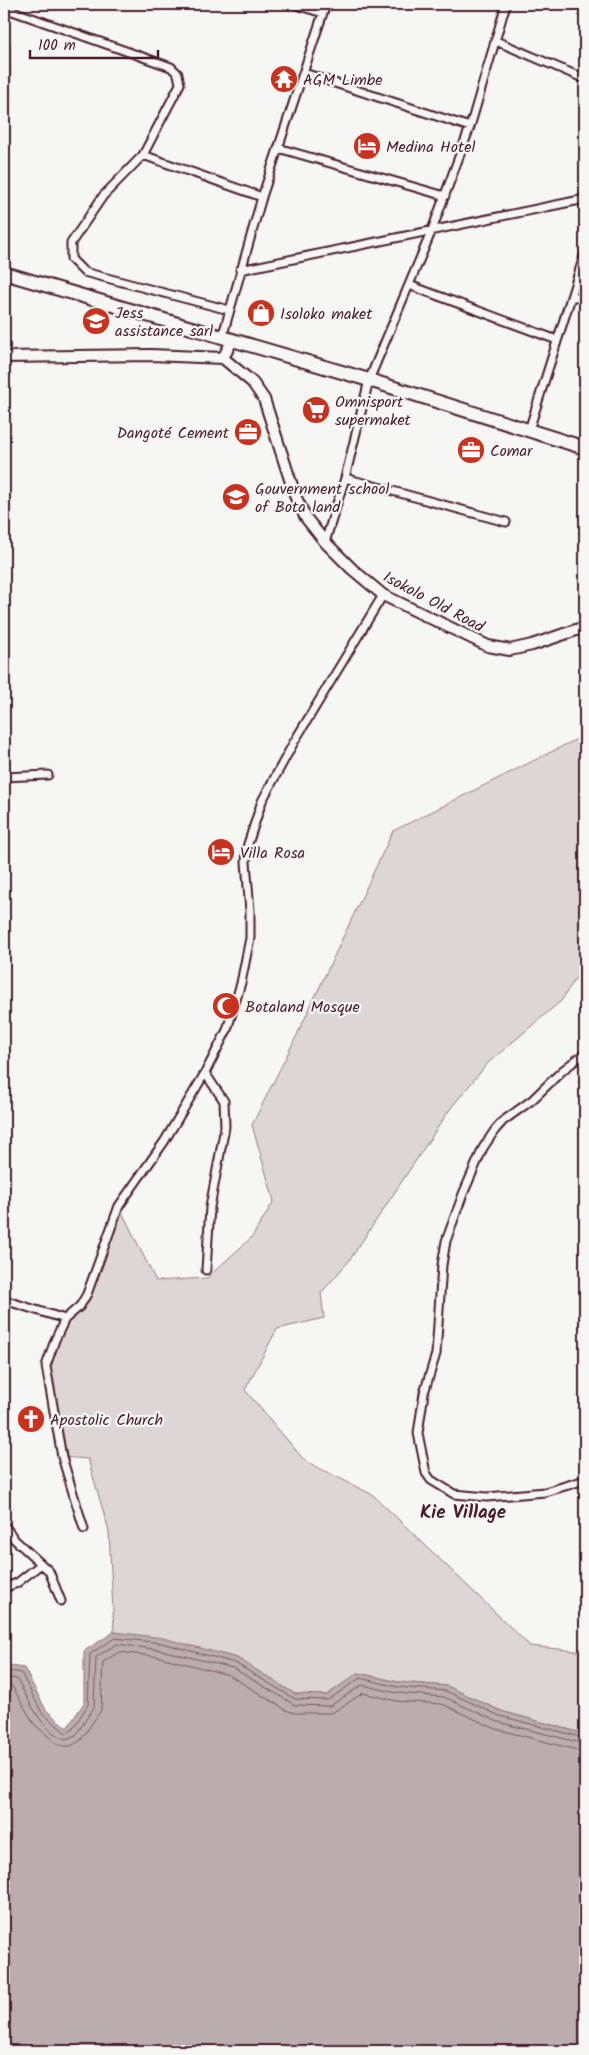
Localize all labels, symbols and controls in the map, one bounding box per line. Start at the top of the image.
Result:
scale bar [30,28,158,60]
text: 100 m [38,34,76,58]
temple icon: AGM Limbe [269,64,299,94]
place label: AGM Limbe [303,68,382,93]
hotel icon: Medina Hotel [352,131,382,161]
place label: Medina Hotel [386,135,475,160]
shop icon: Isoloko maket [246,298,276,328]
place label: Jess assistance sarl [115,301,213,344]
place label: Isoloko maket [280,302,373,327]
school or university icon: Jess assistance sarl [81,306,111,336]
place label: Omnisport supermaket [335,390,412,433]
supermarket icon: Omnisport supermaket [301,395,331,425]
office icon: Dangoté Cement [233,417,263,447]
place label: Dangoté Cement [117,421,230,446]
office icon: Comar [456,435,486,465]
place label: Comar [490,439,534,464]
place label: Gouvernment school of Bota land [255,477,390,520]
school or university icon: Gouvernment school of Bota land [221,482,251,512]
street label: Isokolo Old Road [378,565,489,640]
hotel icon: Villa Rosa [206,837,236,867]
place label: Villa Rosa [240,841,305,866]
mosque icon: Botaland Mosque [211,991,241,1021]
place label: Botaland Mosque [245,995,360,1020]
church icon: Apostolic Church [16,1404,46,1434]
place label: Apostolic Church [50,1408,163,1433]
district label: Kie Village [420,1498,506,1528]

